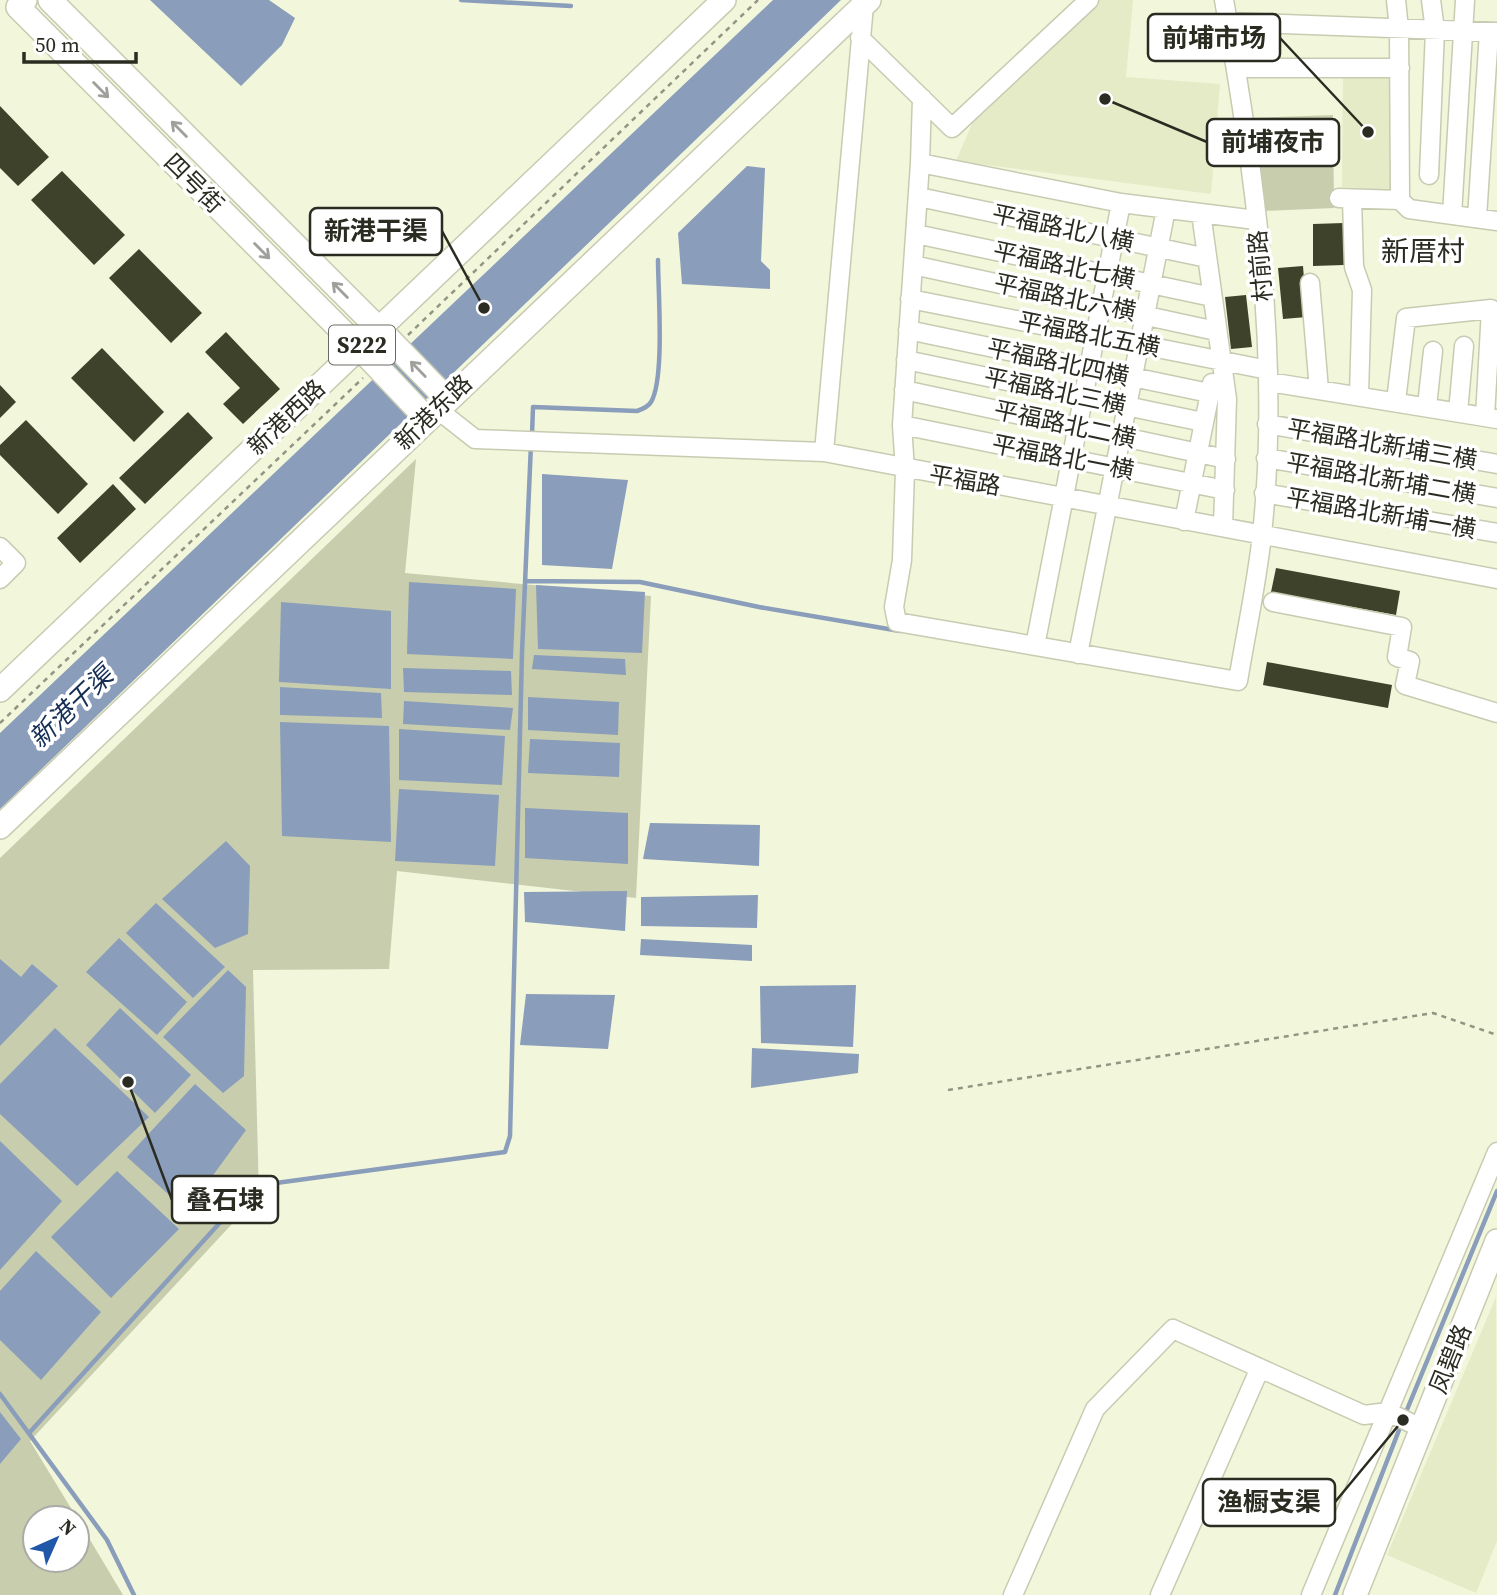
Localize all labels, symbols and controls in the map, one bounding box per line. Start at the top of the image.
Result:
callout: 前埔市场 [1148,14,1280,61]
text: 前埔市场 [1162,20,1266,56]
scale bar [24,21,136,65]
text: 50 m [35,30,80,59]
one-way arrow [93,81,110,98]
callout: 前埔夜市 [1207,119,1339,166]
one-way arrow [171,121,188,138]
text: 前埔夜市 [1221,124,1325,160]
street label: 四号街 [157,146,231,220]
street label: 平福路北八横 [989,197,1137,259]
callout: 新港干渠 [310,208,442,255]
text: 新港干渠 [324,213,428,249]
street label: 村前路 [1240,229,1280,303]
district label: 新厝村 [1381,232,1465,270]
street label: 平福路北七横 [990,234,1138,296]
one-way arrow [253,242,270,259]
street label: 平福路北六横 [991,266,1139,328]
one-way arrow [332,282,349,299]
street label: 平福路北五横 [1015,304,1163,364]
road number: S222 [329,326,395,364]
street label: 平福路北四横 [984,331,1132,393]
street label: 平福路北三横 [981,360,1129,422]
one-way arrow [409,361,426,378]
street label: 新港东路 [387,367,479,457]
street label: 新港西路 [240,372,332,462]
street label: 平福路北二横 [991,393,1139,455]
street label: 平福路北新埔三横 [1285,411,1479,477]
street label: 平福路北一横 [989,427,1137,487]
street label: 平福路北新埔二横 [1284,445,1478,511]
street label: 平福路 [927,457,1003,503]
street label: 平福路北新埔一横 [1284,480,1478,546]
water label: 新港干渠 [21,655,124,756]
callout: 叠石埭 [172,1176,278,1223]
text: 叠石埭 [186,1182,264,1218]
street label: 凤碧路 [1421,1319,1479,1399]
callout: 渔橱支渠 [1203,1479,1335,1526]
text: 渔橱支渠 [1217,1484,1321,1520]
north arrow [21,1504,91,1574]
text: N [54,1513,82,1541]

